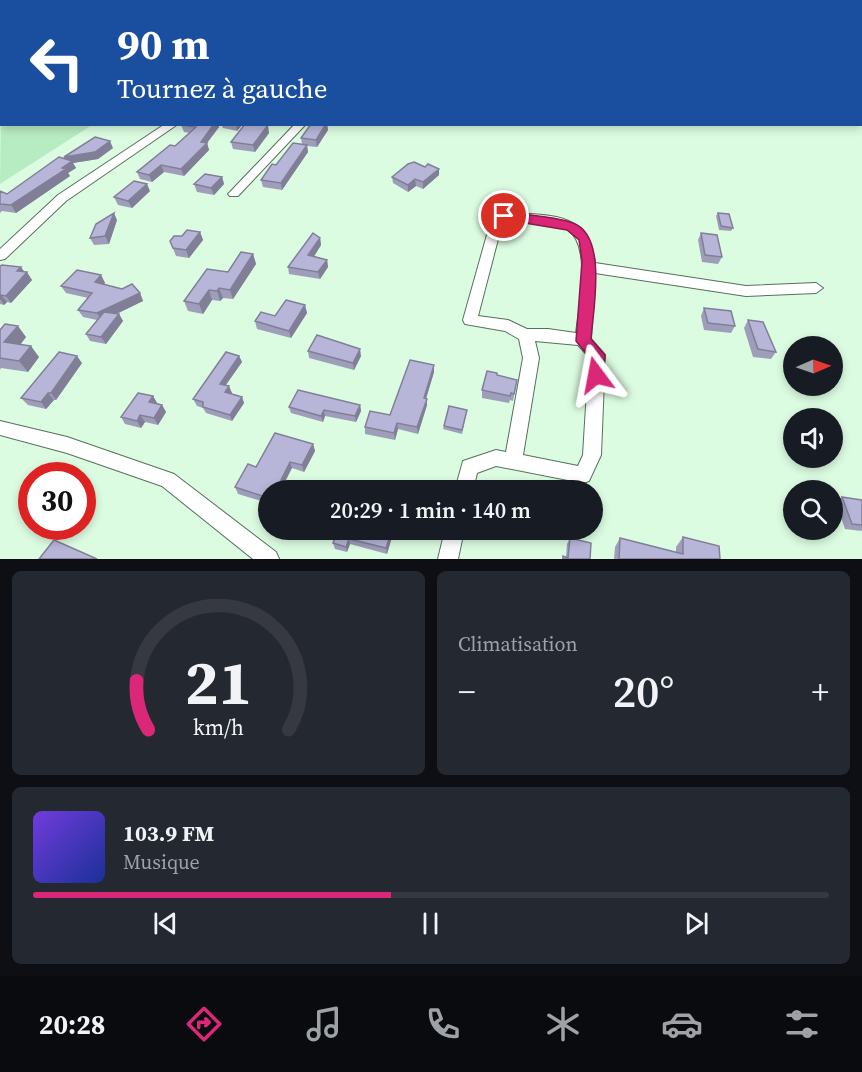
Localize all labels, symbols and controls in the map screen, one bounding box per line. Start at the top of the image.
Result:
text: 90 m [117,15,210,73]
icon: left [18,24,96,102]
text: Tournez à gauche [117,70,327,107]
pin [478,190,529,241]
icon: arrive [487,199,520,232]
north arrow [783,336,843,396]
map controls [783,336,843,540]
position arrow [564,343,628,407]
button: sound [783,408,843,468]
speed limit sign: 30 [18,462,96,540]
button: search [783,480,843,540]
text: 20:29 · 1 min · 140 m [330,495,531,525]
text: Climatisation [458,630,578,658]
text: 21 [185,639,252,725]
text: 20° [613,660,674,722]
text: − [458,669,476,714]
text: + [812,669,829,714]
text: km/h [193,713,244,742]
text: 103.9 FM [123,818,214,848]
text: Musique [123,848,200,876]
icon: previous [149,907,182,940]
icon: pause [414,907,447,940]
icon: next [680,907,713,940]
icon: directions [183,1003,225,1045]
icon: music [303,1003,345,1045]
icon: phone [422,1003,464,1045]
icon: climate [542,1003,584,1045]
icon: car [661,1003,703,1045]
icon: filters [781,1003,823,1045]
text: 20:28 [39,1006,105,1043]

